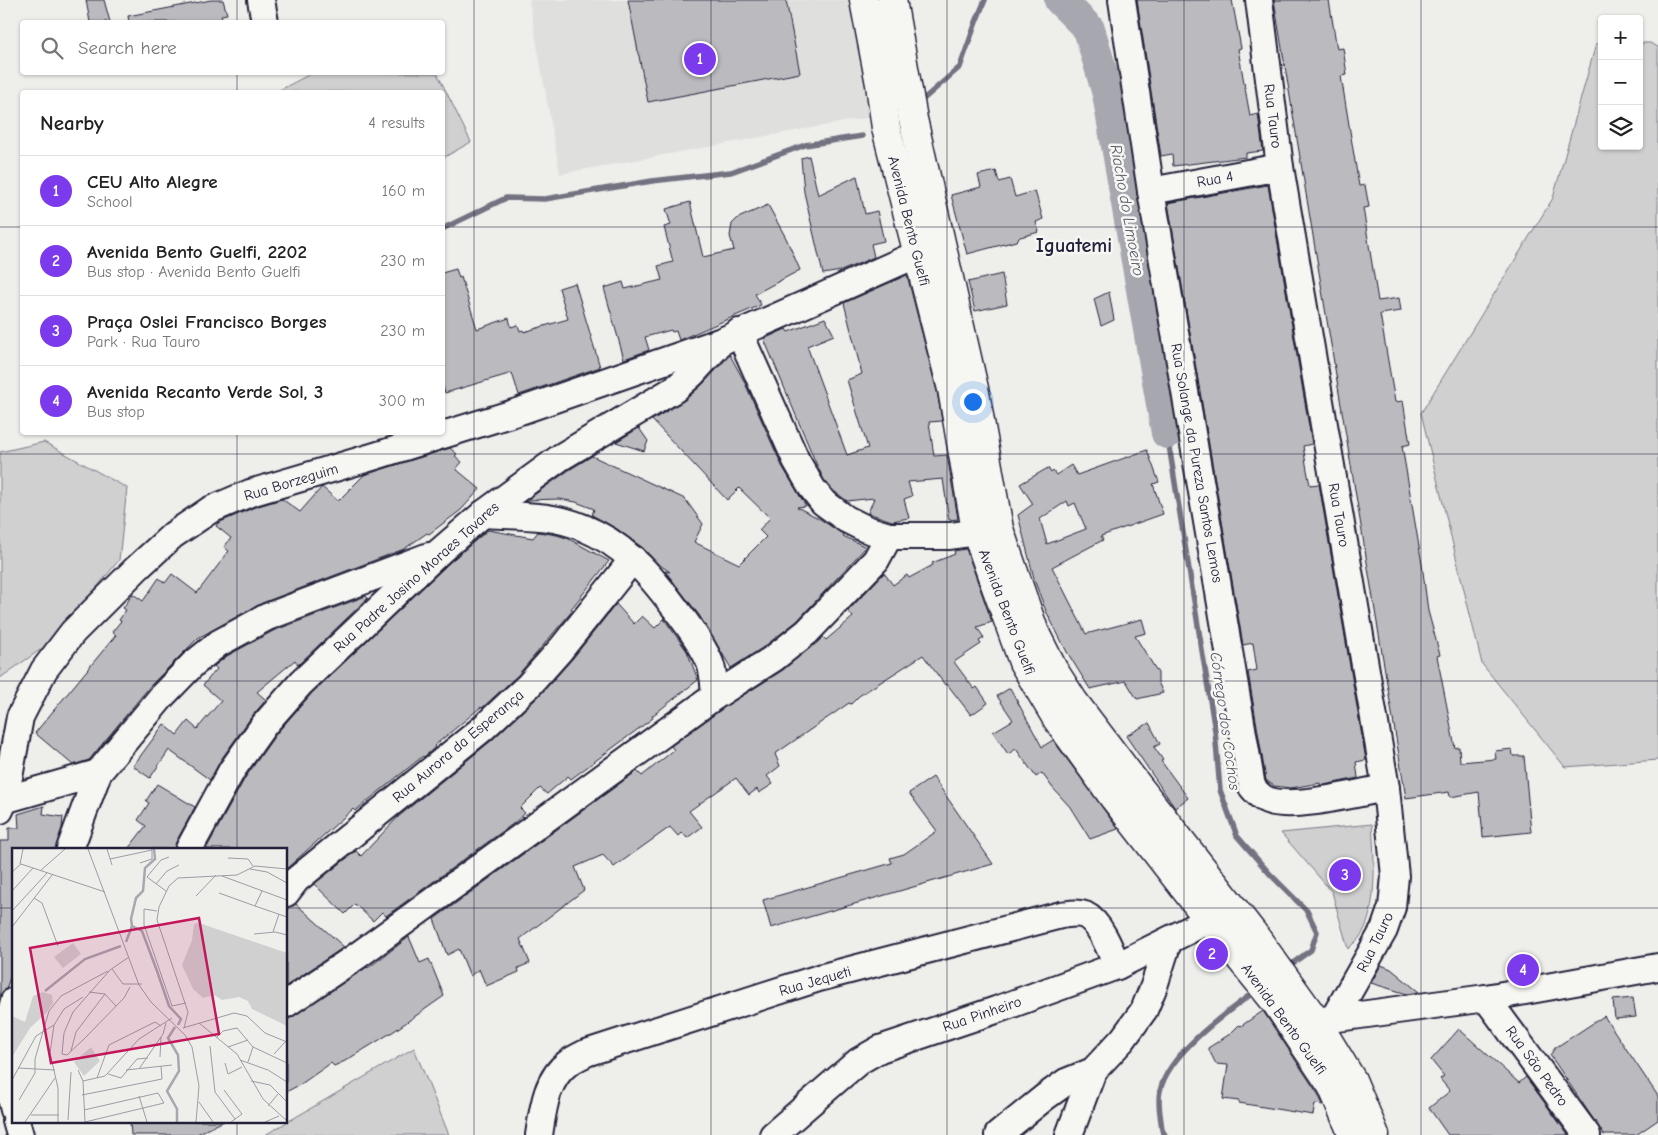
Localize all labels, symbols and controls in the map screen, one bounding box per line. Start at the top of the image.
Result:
map controls [1598,15,1643,150]
button: + [1598,15,1643,60]
search box [20,20,445,75]
icon: search [38,34,66,62]
text: Search here [78,37,177,59]
pin: 1 [684,40,716,78]
button: − [1598,60,1643,105]
street label: Rua Tauro [1260,83,1286,149]
button: layers [1598,105,1643,150]
text: Nearby [40,111,104,135]
text: 4 results [368,114,425,132]
water label: Riacho do Limoeiro [1107,143,1147,277]
street label: Avenida Bento Guelfi [884,154,934,288]
street label: Rua 4 [1195,167,1235,191]
text: CEU Alto Alegre [87,171,218,193]
text: 1 [53,182,59,200]
text: 160 m [382,182,425,200]
text: School [87,193,133,211]
district label: Iguatemi [1036,234,1112,257]
text: Avenida Bento Guelfi, 2202 [87,241,307,263]
text: 2 [52,252,60,270]
text: 230 m [380,252,425,270]
text: Bus stop · Avenida Bento Guelfi [87,263,301,281]
text: Praça Oslei Francisco Borges [87,311,327,333]
text: 3 [52,322,60,340]
text: 230 m [380,322,425,340]
text: Park · Rua Tauro [87,333,200,351]
street label: Rua Solange da Pureza Santos Lemos [1167,342,1227,584]
text: Avenida Recanto Verde Sol, 3 [87,381,323,403]
your location [960,389,986,415]
text: 4 [52,392,60,410]
text: 300 m [379,392,425,410]
text: Bus stop [87,403,145,421]
street label: Rua Borzeguim [242,459,340,505]
street label: Rua Tauro [1325,482,1354,549]
street label: Rua Padre Josino Moraes Tavares [330,498,502,656]
street label: Avenida Bento Guelfi [975,547,1039,677]
water label: Córrego dos Cochos [1206,651,1244,792]
street label: Rua Aurora da Esperança [389,686,527,806]
inset map [12,848,288,1122]
pin: 3 [1329,856,1361,894]
street label: Rua Tauro [1353,909,1397,975]
pin: 2 [1196,935,1228,973]
pin: 4 [1507,951,1539,989]
street label: Avenida Bento Guelfi [1238,960,1330,1078]
street label: Rua Jequeti [777,962,853,1000]
street label: Rua Pinheiro [940,992,1024,1036]
street label: Rua São Pedro [1502,1022,1572,1110]

